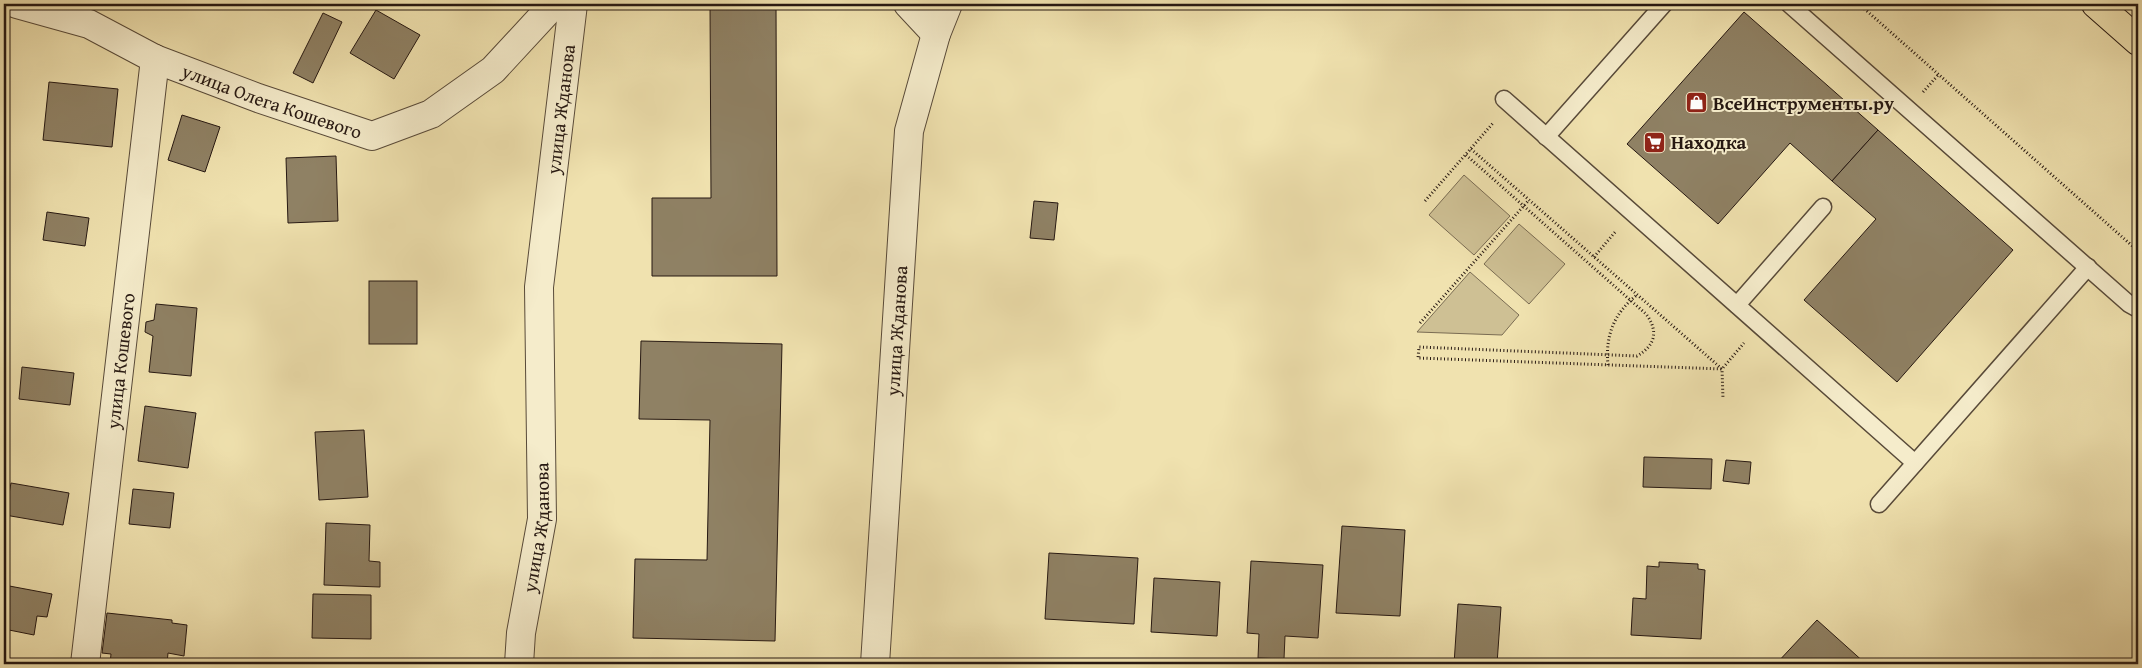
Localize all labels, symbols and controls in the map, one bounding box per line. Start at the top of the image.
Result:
street label: улица Жданова [539,43,582,177]
street label: улица Олега Кошевого [177,56,366,146]
place label: ВсеИнструменты.ру [1713,89,1894,117]
shop icon: ВсеИнструменты.ру [1685,91,1709,115]
place label: Находка [1671,128,1747,156]
supermarket icon: Находка [1643,130,1667,154]
street label: улица Жданова [878,265,914,398]
street label: улица Кошевого [98,291,142,432]
street label: улица Жданова [515,462,556,596]

